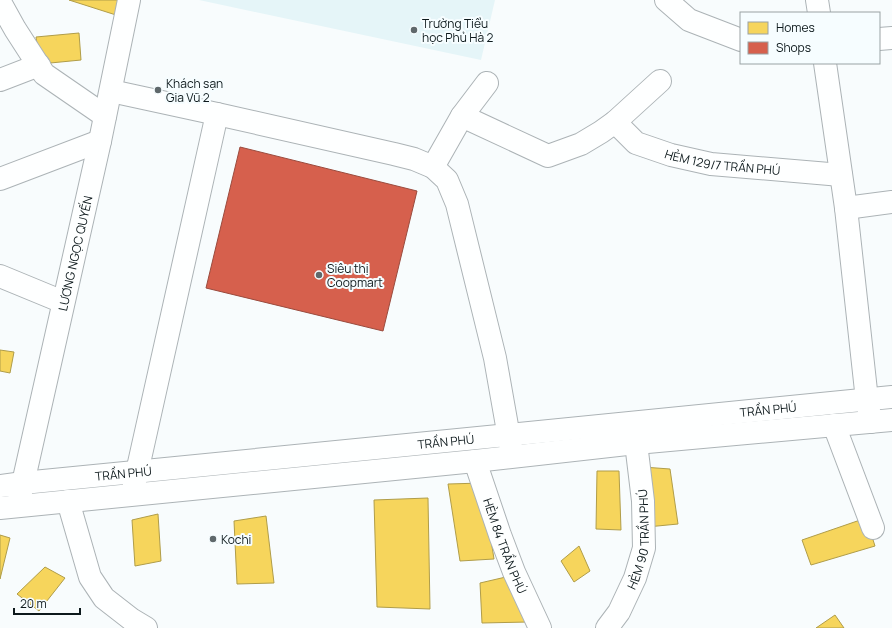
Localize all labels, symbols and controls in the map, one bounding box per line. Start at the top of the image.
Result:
legend [740,12,880,64]
place label: Trường Tiểu học Phủ Hà 2 [422,15,493,46]
text: Homes [776,19,815,36]
marker: Trường Tiểu học Phủ Hà 2 [409,25,419,35]
text: Shops [776,39,811,56]
place label: Khách sạn Gia Vũ 2 [166,75,223,106]
marker: Khách sạn Gia Vũ 2 [153,85,163,95]
street label: HẺM 129/7 TRẦN PHÚ [663,145,781,178]
street label: LƯƠNG NGỌC QUYẾN [54,194,96,312]
place label: Siêu thị Coopmart [327,260,383,291]
marker: Siêu thị Coopmart [314,270,324,280]
street label: TRẦN PHÚ [739,398,797,421]
street label: TRẦN PHÚ [417,430,475,452]
street label: TRẦN PHÚ [94,462,152,484]
street label: HẺM 90 TRẦN PHÚ [622,488,653,592]
street label: HẺM 84 TRẦN PHÚ [480,496,531,596]
place label: Kochi [221,531,251,548]
marker: Kochi [208,534,218,544]
scale bar [14,590,80,616]
text: 20 m [20,595,47,612]

